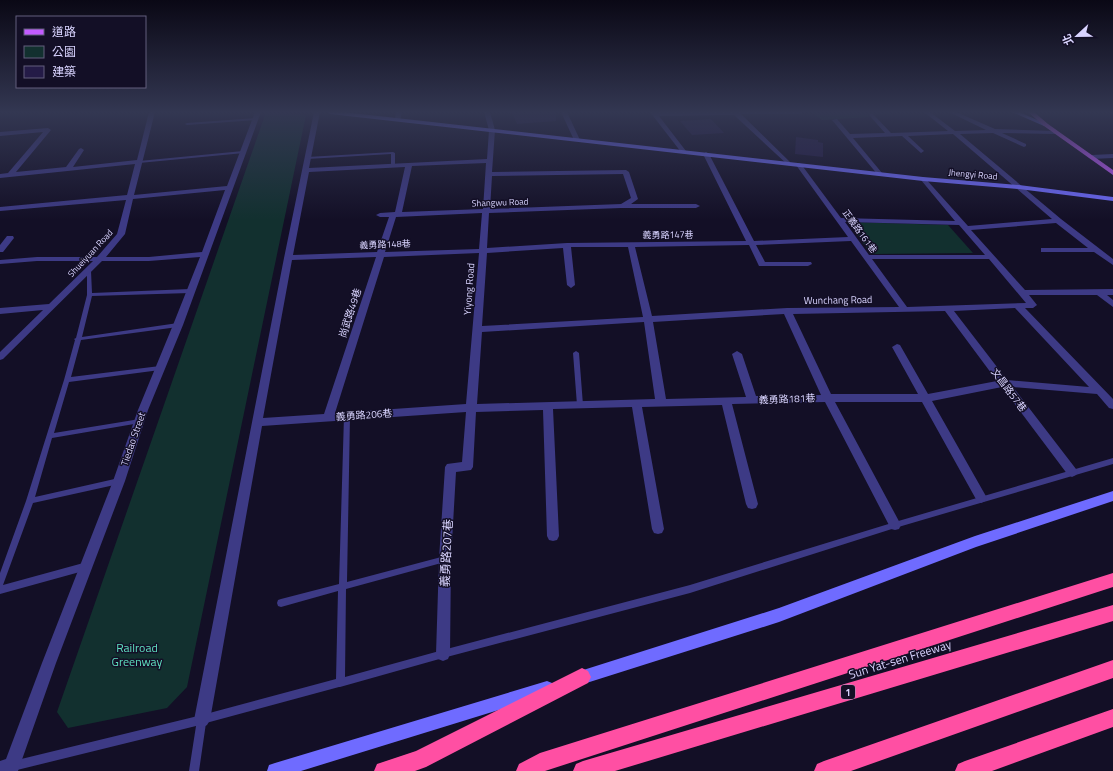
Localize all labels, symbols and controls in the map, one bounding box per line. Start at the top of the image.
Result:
legend [16,16,146,88]
north arrow [1057,16,1097,56]
text: 道路 [52,22,76,41]
text: 北 [1058,32,1077,48]
text: 公園 [52,42,76,61]
text: 建築 [52,62,76,81]
street label: Jhengyi Road [948,165,998,183]
street label: Shangwu Road [471,195,529,209]
street label: 正義路161巷 [840,206,880,256]
street label: Shueiyuan Road [64,226,116,280]
street label: 義勇路147巷 [642,228,694,241]
street label: 義勇路148巷 [359,237,411,251]
street label: Yiyong Road [460,263,478,315]
street label: 尚武路49巷 [335,286,365,340]
street label: Wunchang Road [804,292,872,308]
street label: 文昌路57巷 [988,365,1030,415]
street label: 義勇路181巷 [758,391,816,407]
street label: 義勇路206巷 [335,406,393,424]
street label: Tiedao Street [117,410,149,468]
street label: 義勇路207巷 [435,518,457,588]
street label: Sun Yat-sen Freeway [846,634,954,684]
park label: Railroad Greenway [112,638,163,671]
road number: 1 [841,685,855,699]

